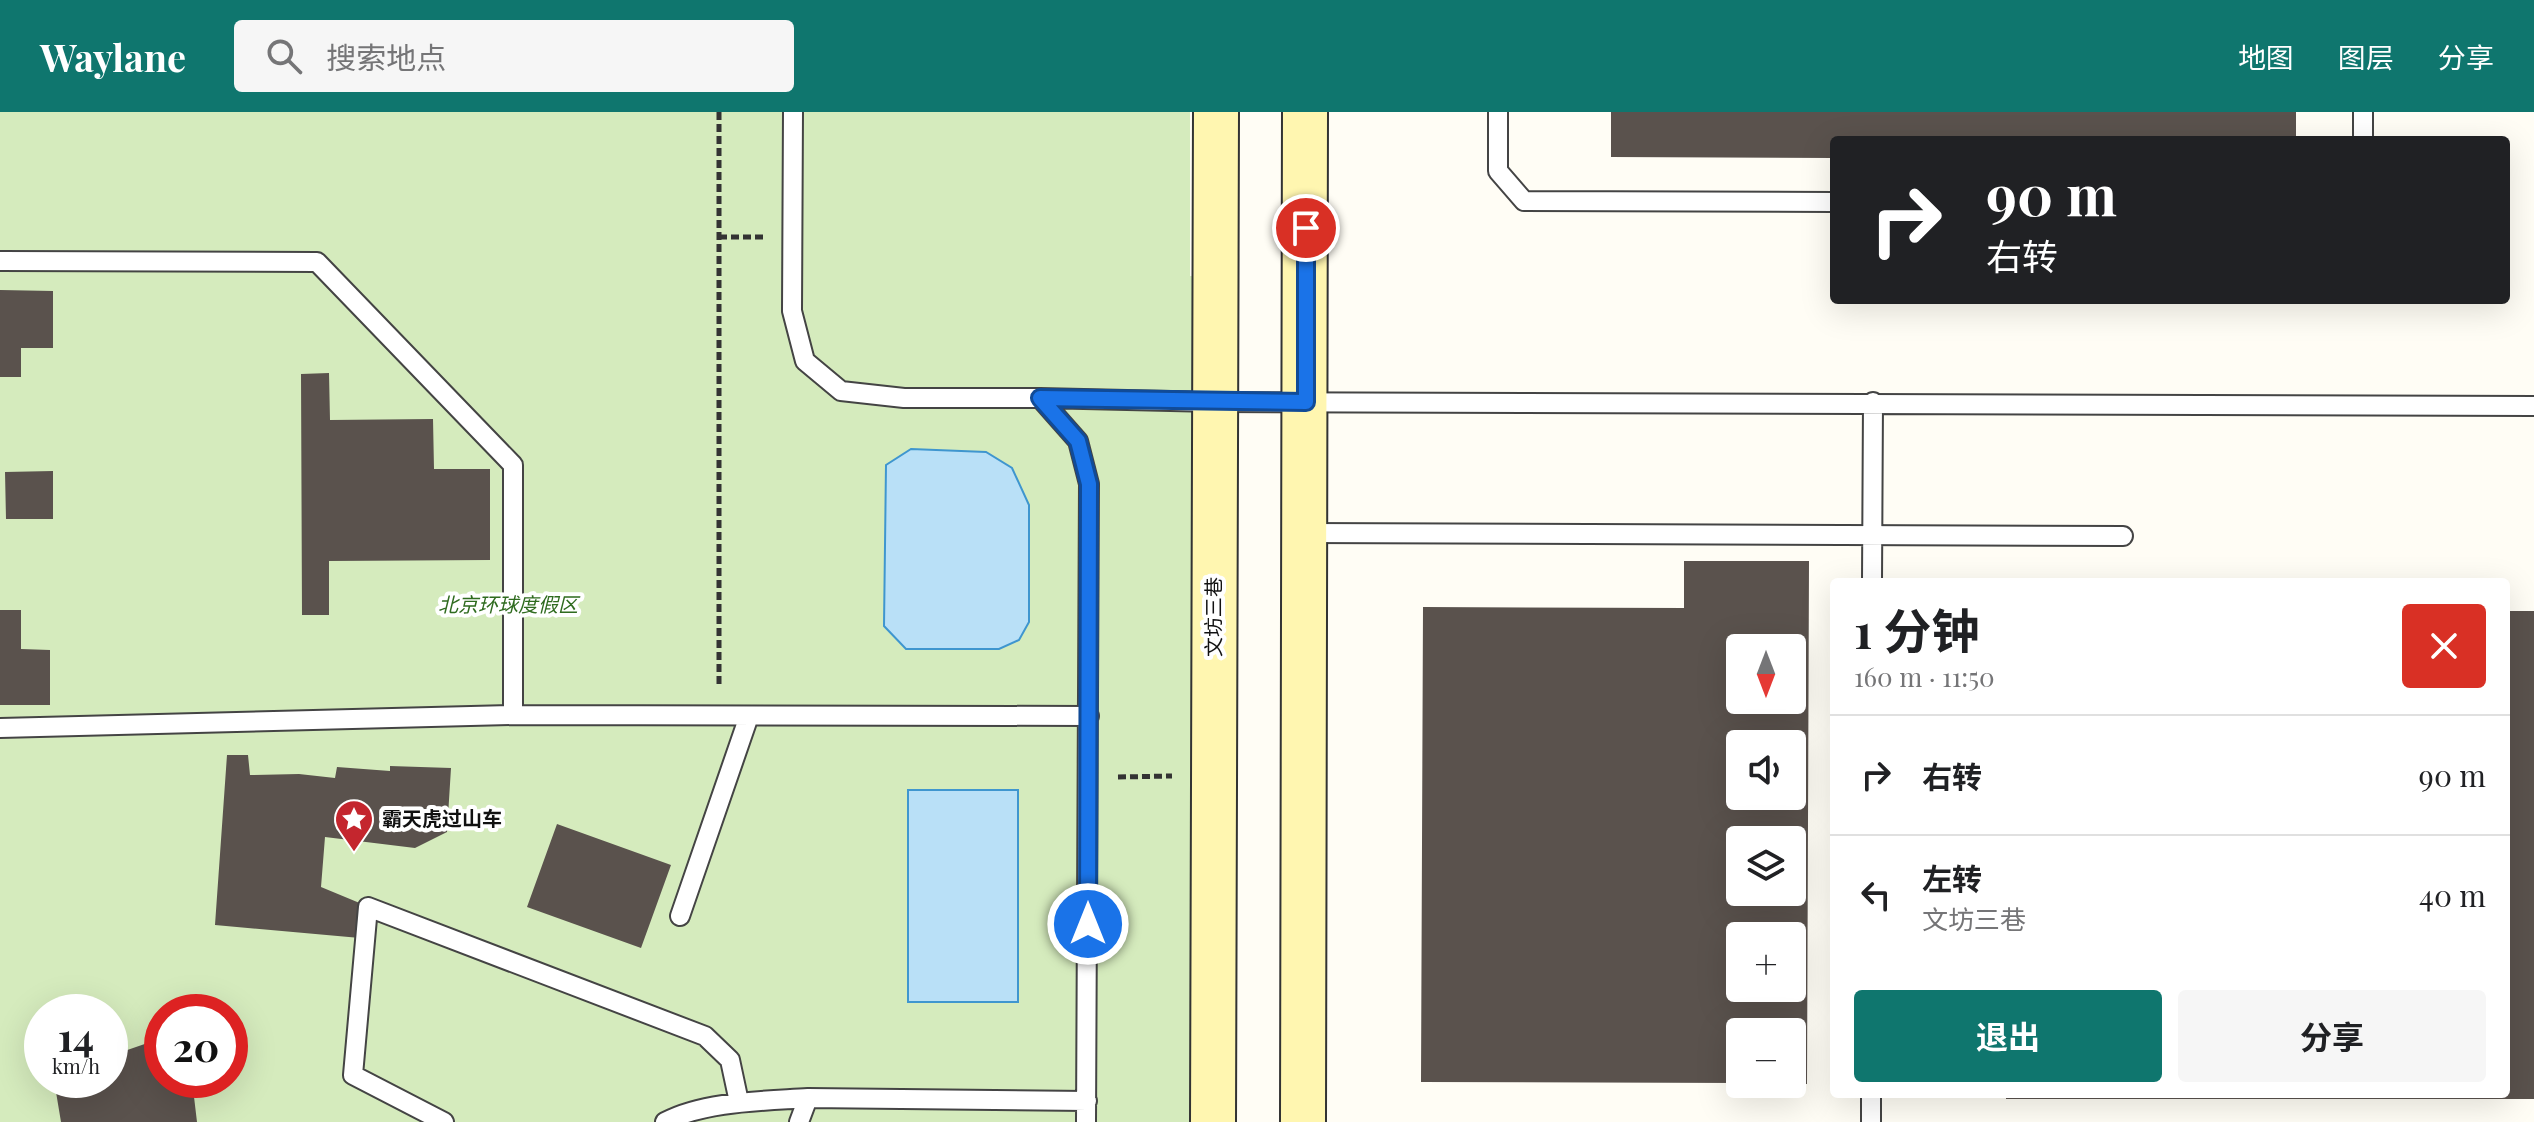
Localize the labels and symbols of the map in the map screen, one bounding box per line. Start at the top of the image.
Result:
pin [1272,194,1340,262]
street label: 文坊三巷 [1199,577,1226,657]
park label: 北京环球度假区 [438,590,581,617]
north arrow [1726,634,1806,714]
place icon: 霸天虎过山车 [333,798,375,853]
place label: 霸天虎过山车 [382,804,502,831]
position arrow [1046,882,1130,966]
speed limit sign: 20 [144,994,248,1098]

